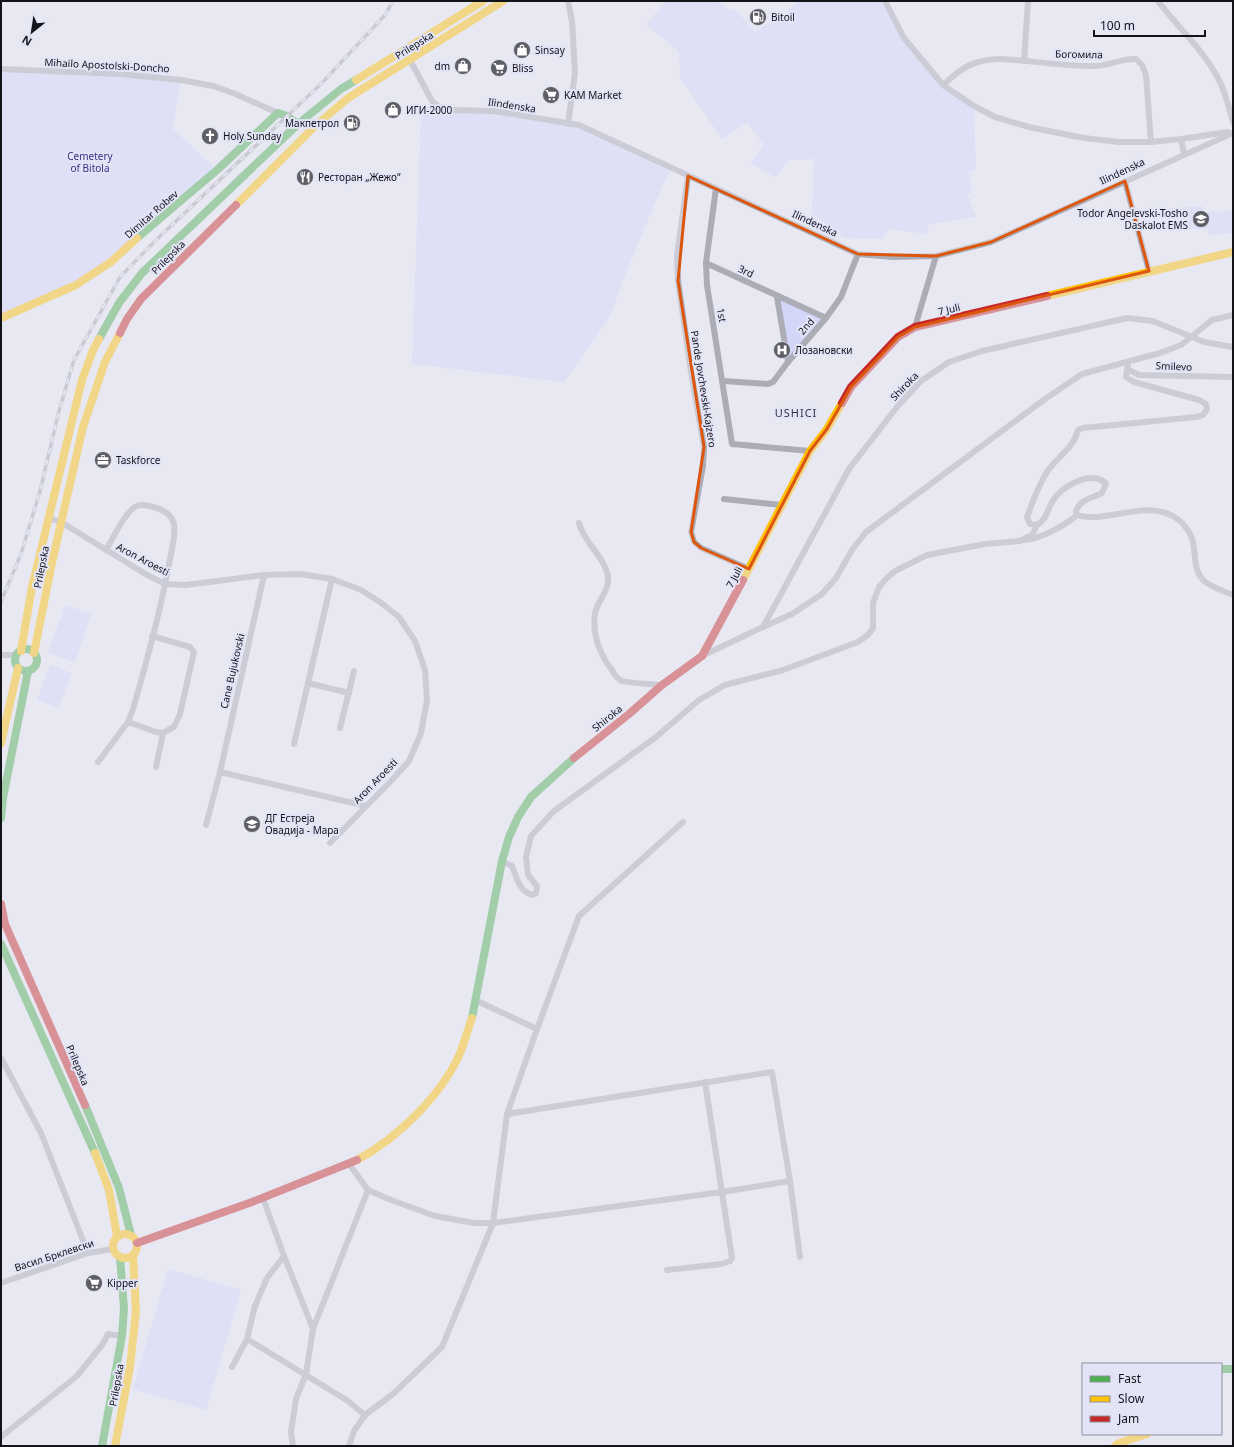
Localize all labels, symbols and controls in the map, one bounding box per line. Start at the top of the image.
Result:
fuel station icon: Bitoil [748,7,768,27]
place label: Bitoil [771,10,795,24]
north arrow [12,12,52,52]
scale bar [1094,12,1205,38]
text: 100 m [1100,17,1135,34]
street label: Prilepska [392,28,436,62]
text: N [19,32,34,50]
shop icon: Sinsay [512,40,532,60]
place label: Sinsay [535,43,566,57]
street label: Богомила [1055,47,1103,61]
street label: Mihailo Apostolski-Doncho [44,55,170,75]
shop icon: dm [453,56,473,76]
supermarket icon: Bliss [489,58,509,78]
place label: dm [435,59,450,73]
place label: Bliss [512,61,533,75]
supermarket icon: KAM Market [541,85,561,105]
place label: KAM Market [564,88,622,102]
street label: Ilindenska [487,94,537,116]
shop icon: ИГИ-2000 [383,100,403,120]
place label: ИГИ-2000 [406,103,453,117]
fuel station icon: Макпетрол [342,113,362,133]
place label: Макпетрол [285,116,339,130]
church icon: Holy Sunday [200,126,220,146]
place label: Holy Sunday [223,129,282,143]
park label: Cemetery of Bitola [67,149,114,175]
street label: Ilindenska [1097,154,1147,188]
restaurant icon: Ресторан „Жежо“ [295,167,315,187]
place label: Ресторан „Жежо“ [318,170,401,184]
street label: Dimitar Robev [121,186,181,241]
street label: Ilindenska [790,206,840,240]
place label: Todor Angelevski-Tosho Daskalot EMS [1077,206,1188,232]
school or university icon: Todor Angelevski-Tosho Daskalot EMS [1191,209,1211,229]
street label: Prilepska [148,237,188,277]
street label: 3rd [736,261,756,281]
street label: 7 Juli [937,300,961,318]
street label: 1st [714,307,730,324]
street label: 2nd [795,315,817,337]
street label: Pande Jovchevski-Kajzero [688,330,720,448]
hospital icon: Лозановски [772,340,792,360]
place label: Лозановски [795,343,853,357]
street label: Smilevo [1155,358,1193,374]
street label: Shiroka [887,368,921,404]
district label: USHICI [775,405,817,420]
office icon: Taskforce [93,450,113,470]
place label: Taskforce [116,453,161,467]
street label: Aron Aroesti [114,539,172,579]
street label: Prilepska [30,545,52,589]
street label: 7 Juli [723,564,745,590]
street label: Cane Bujukovski [217,632,247,710]
street label: Shiroka [589,701,625,735]
street label: Aron Aroesti [350,755,400,807]
place label: ДГ Естреја Овадија - Мара [265,811,339,837]
school or university icon: ДГ Естреја Овадија - Мара [242,814,262,834]
street label: Prilepska [63,1043,93,1087]
street label: Васил Брклевски [13,1236,95,1274]
supermarket icon: Kipper [84,1273,104,1293]
place label: Kipper [107,1276,138,1290]
street label: Prilepska [105,1363,127,1407]
legend [1082,1363,1222,1435]
text: Fast [1118,1370,1142,1387]
text: Slow [1118,1390,1145,1407]
text: Jam [1117,1410,1139,1427]

